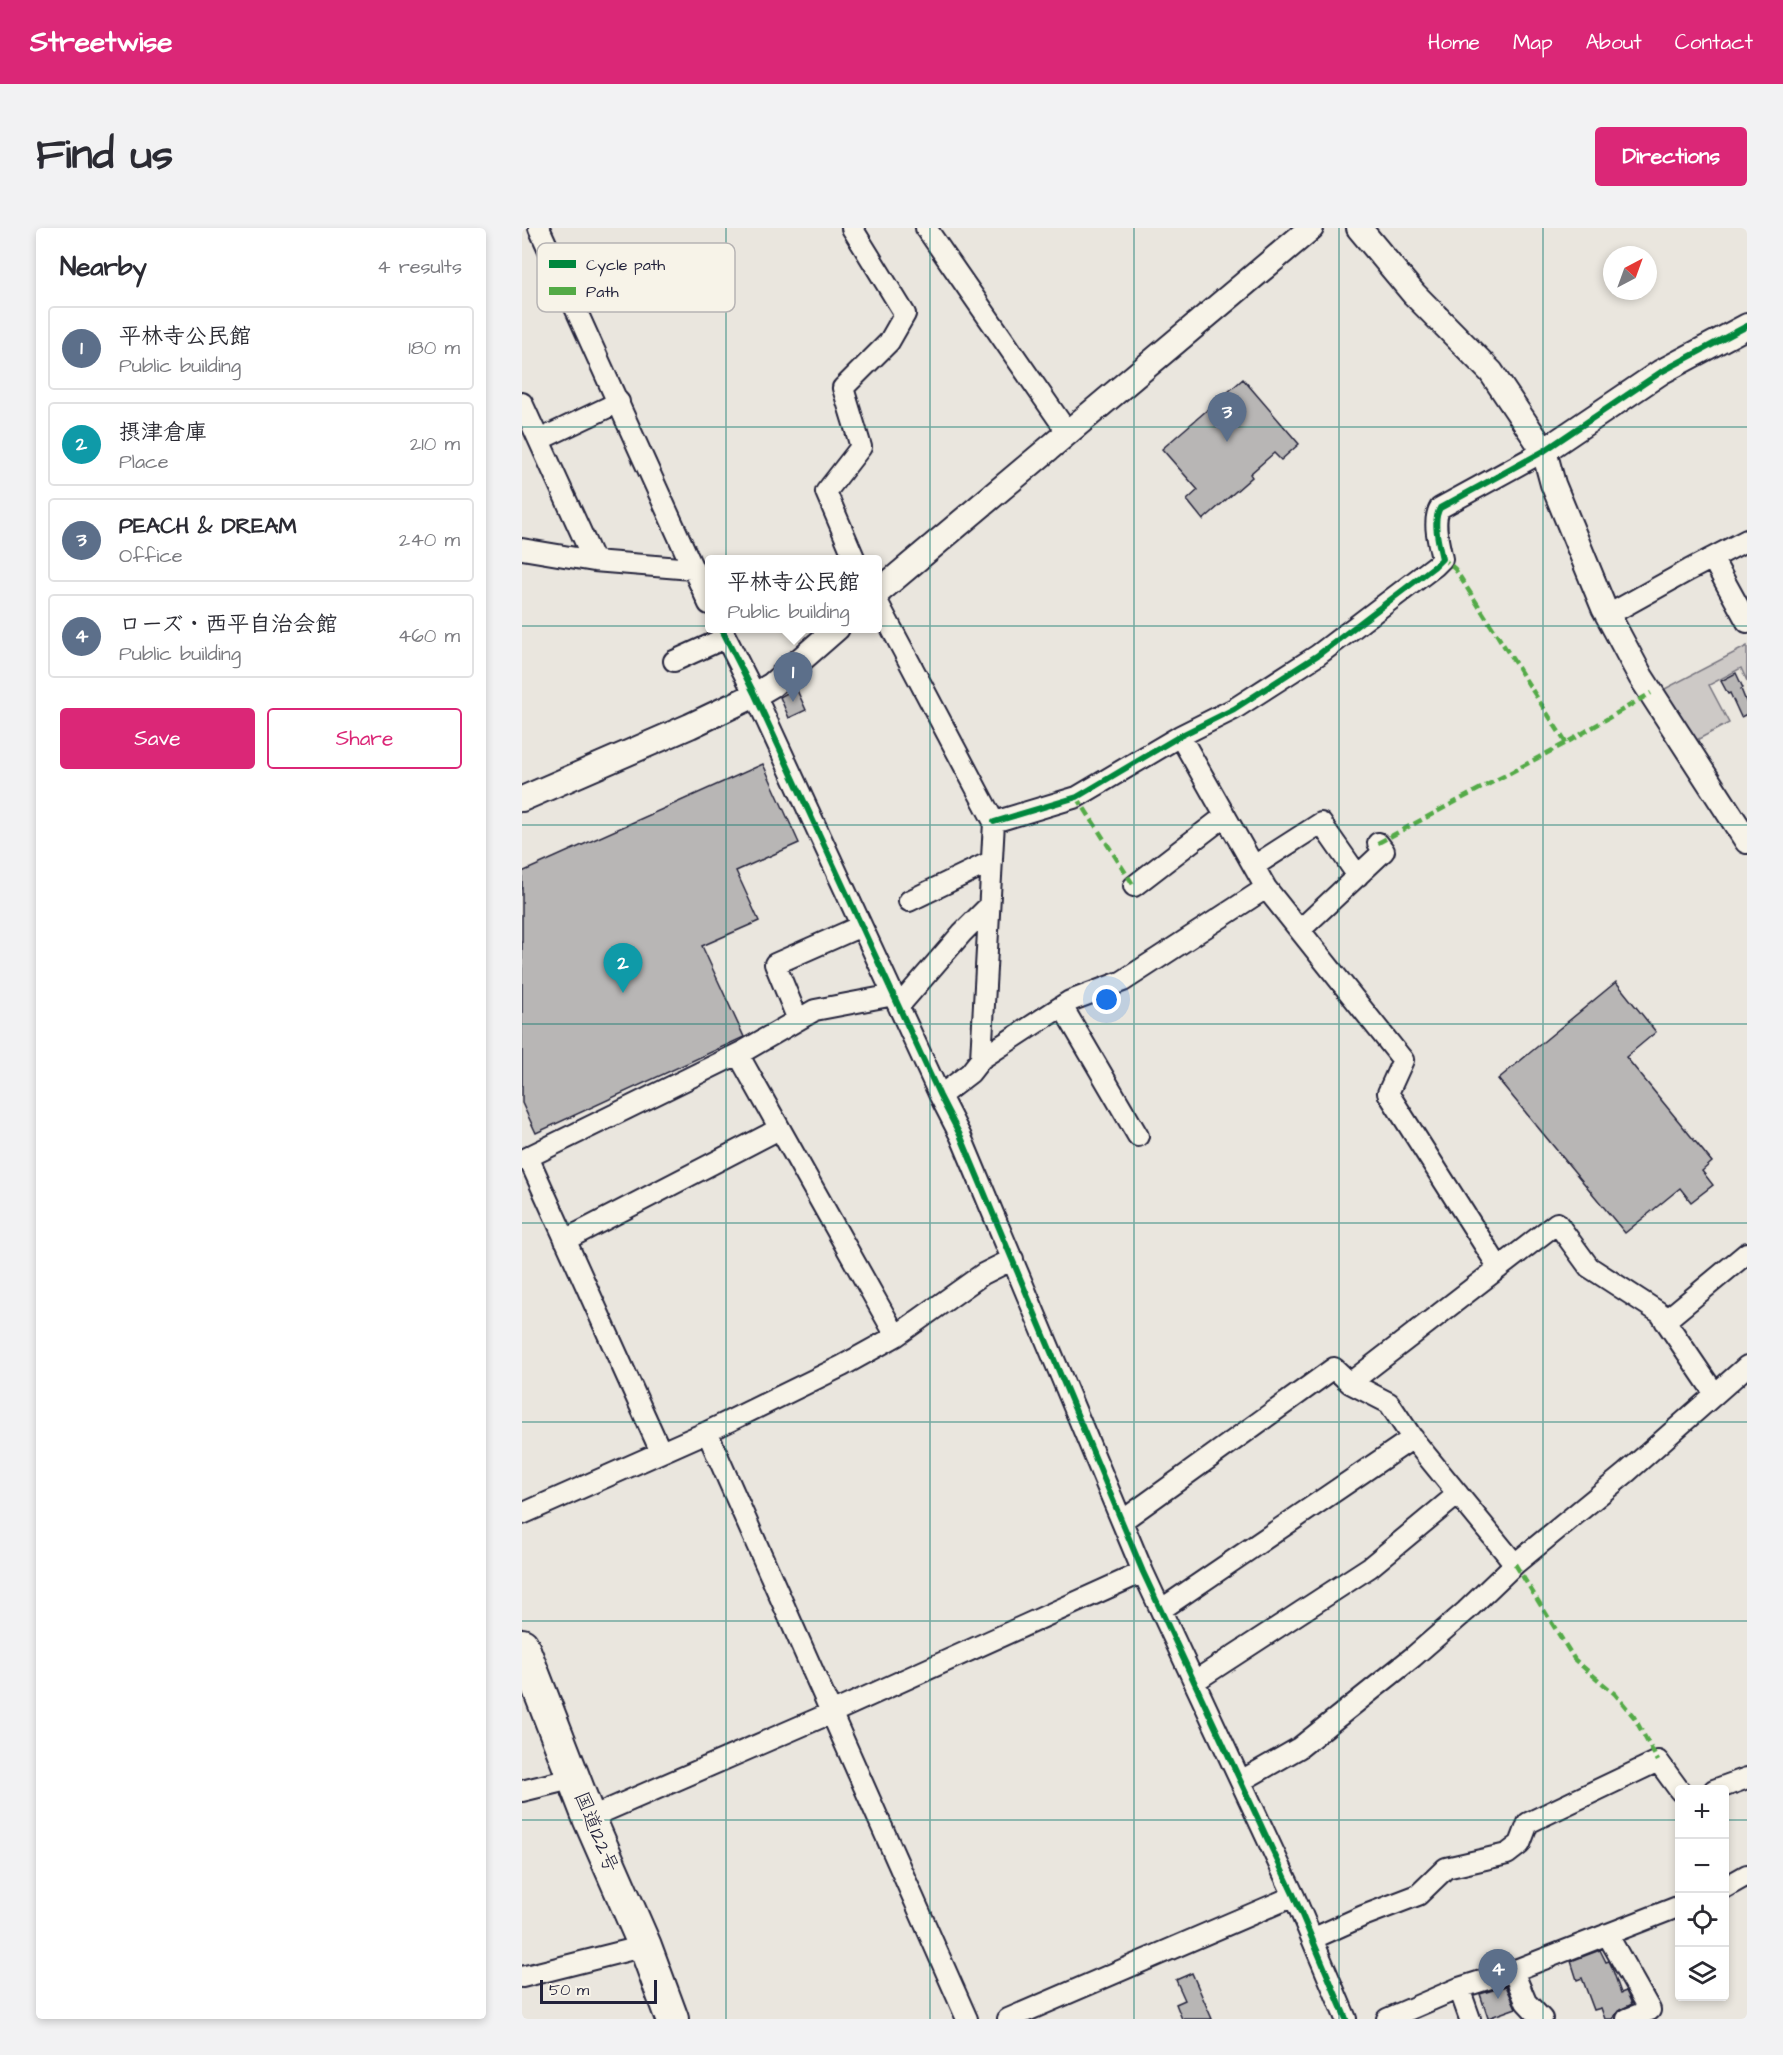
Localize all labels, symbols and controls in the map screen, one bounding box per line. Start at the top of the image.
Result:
text: Streetwise [30,23,172,62]
text: Home [1428,28,1480,57]
text: Map [1513,28,1553,57]
text: About [1586,28,1642,57]
text: Contact [1675,28,1753,57]
text: Find us [36,127,173,185]
button: Directions [1595,127,1747,186]
legend [537,243,735,312]
north arrow [1603,246,1657,300]
text: Nearby [60,249,147,285]
text: 4 results [377,253,462,281]
text: Cycle path [586,254,665,277]
text: Path [586,281,619,303]
text: 平林寺公民館 [119,321,251,352]
text: 1 [80,334,83,362]
text: 180 m [408,334,460,362]
text: Public building [119,352,241,380]
pin: 3 [1208,392,1246,442]
text: 摂津倉庫 [119,417,207,448]
text: 2 [76,430,87,458]
text: 210 m [410,430,460,458]
text: Place [119,448,169,476]
text: PEACH & DREAM [119,511,297,542]
text: 3 [76,526,87,554]
text: 240 m [399,526,460,554]
text: Office [119,542,183,570]
popup [705,555,882,633]
text: 平林寺公民館 [727,567,860,598]
text: Public building [727,598,850,626]
text: ローズ・西平自治会館 [119,609,337,640]
text: 4 [75,622,88,650]
text: 460 m [398,622,460,650]
text: Public building [119,640,241,668]
pin: 1 [774,652,812,702]
button: Save [60,708,255,769]
button: Share [267,708,462,769]
pin: 2 [604,944,642,993]
your location [1092,985,1121,1014]
map controls [1675,1785,1729,2001]
button: + [1675,1785,1729,1839]
street label: 国道122号 [567,1787,625,1877]
button: − [1675,1839,1729,1893]
button: locate [1675,1893,1729,1947]
button: layers [1675,1947,1729,2001]
pin: 4 [1478,1950,1518,1999]
scale bar [540,1977,657,2004]
text: 50 m [549,1979,589,2001]

